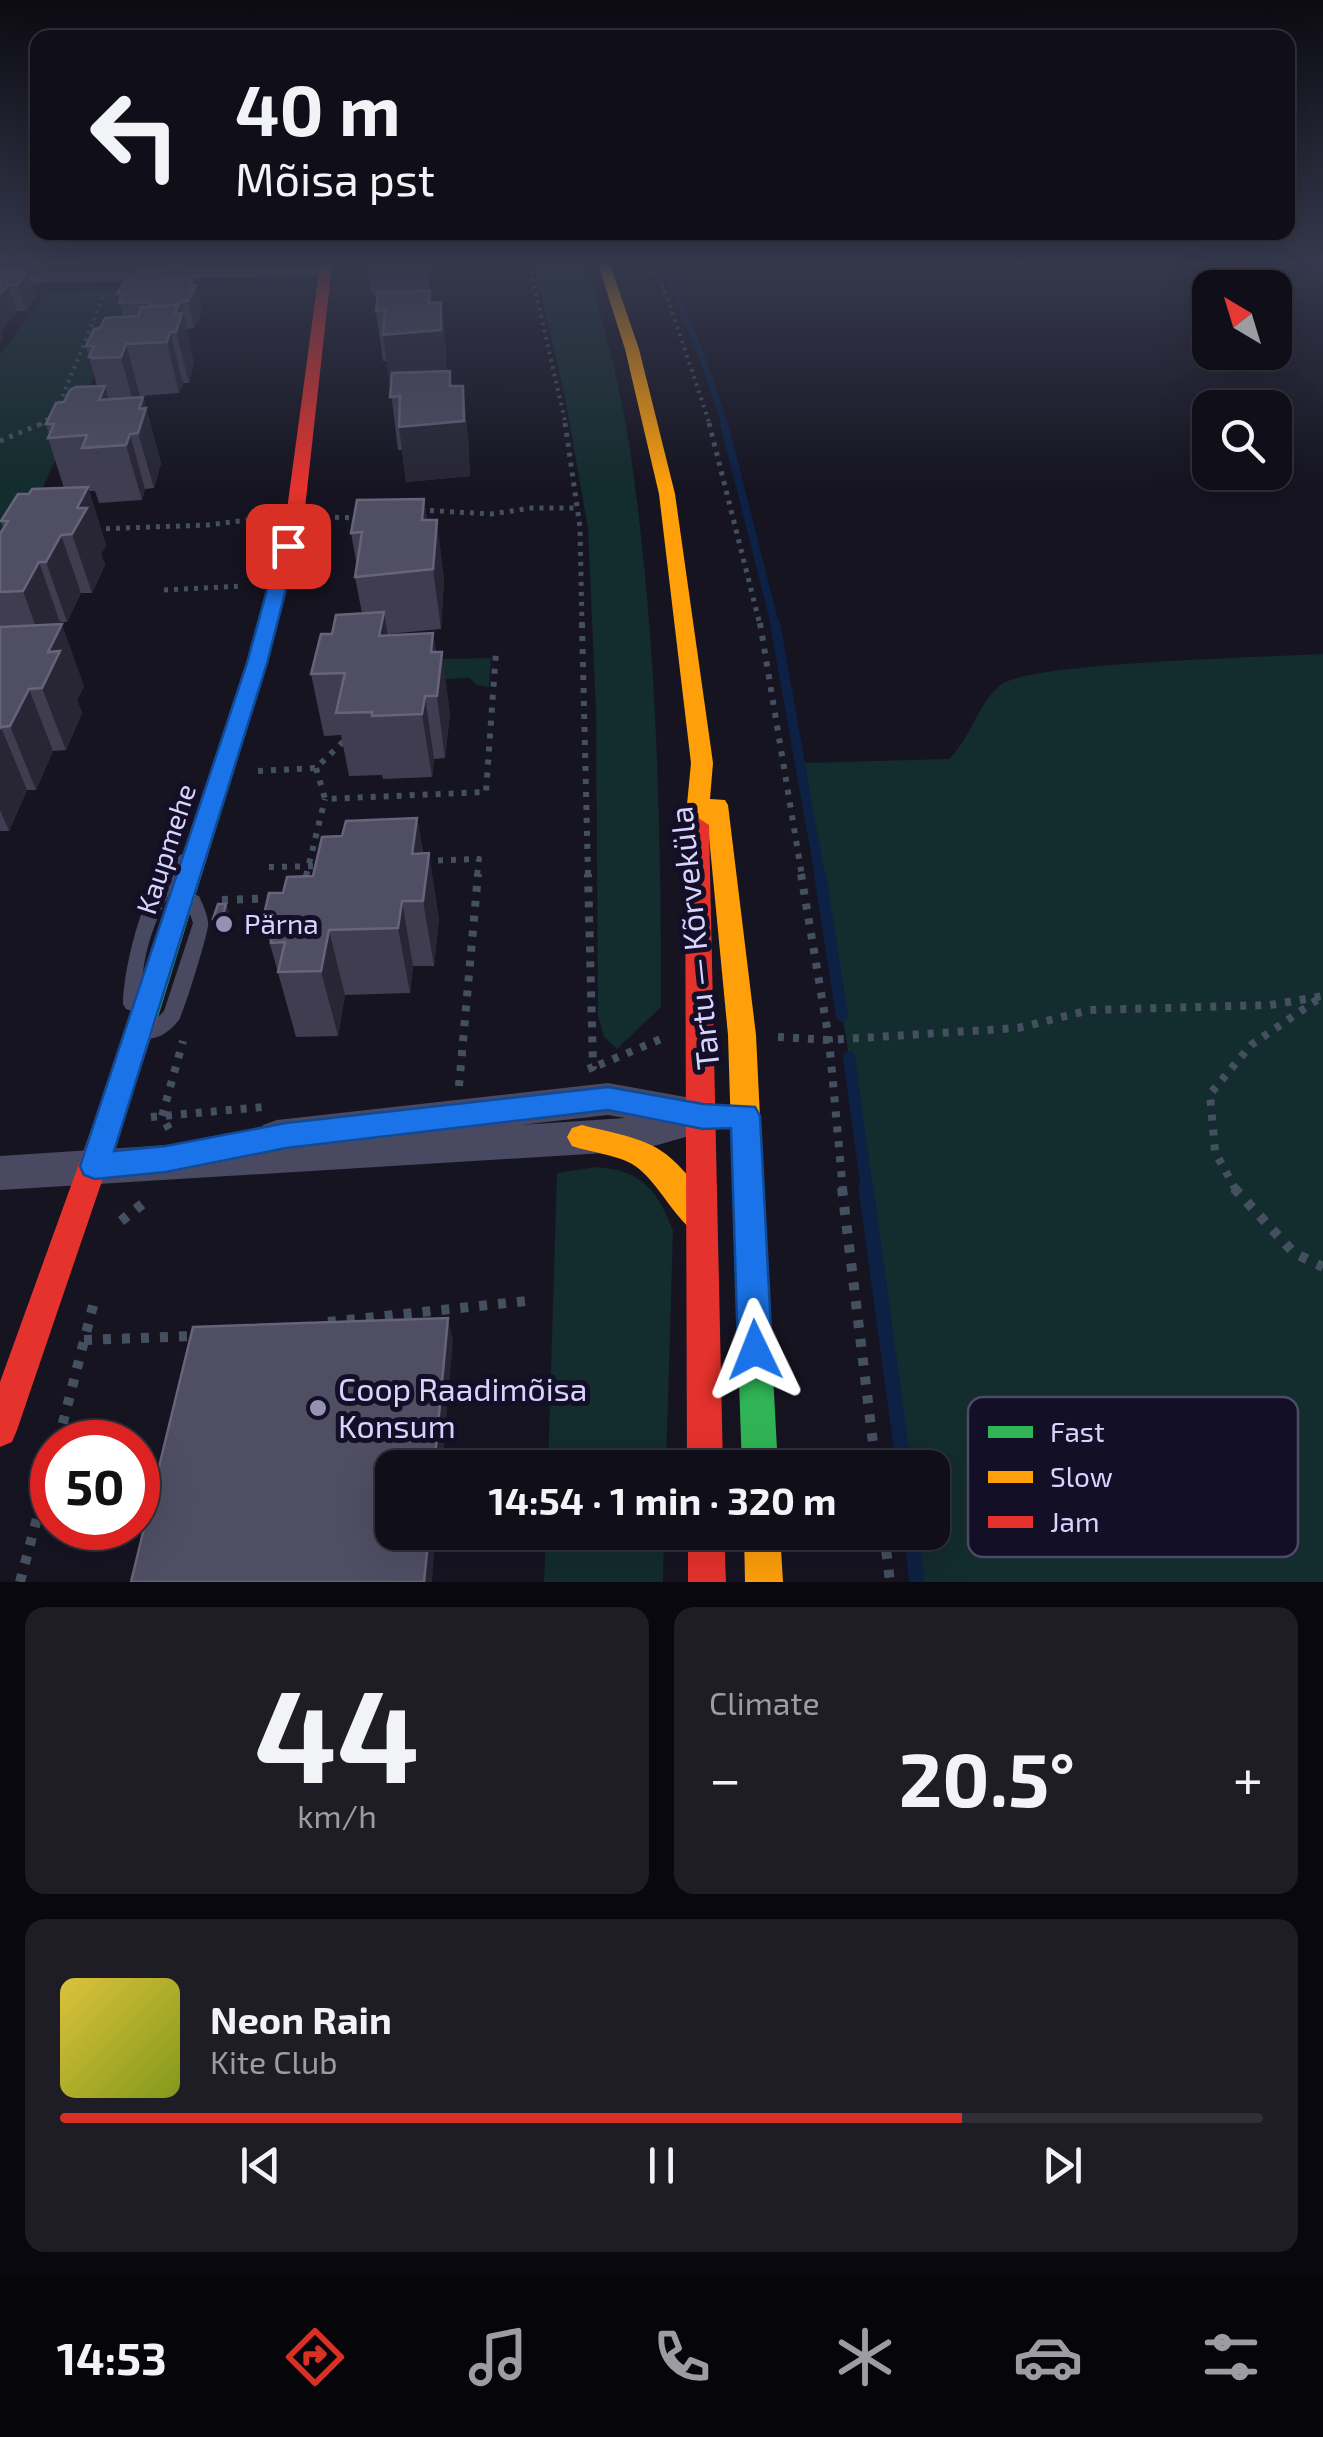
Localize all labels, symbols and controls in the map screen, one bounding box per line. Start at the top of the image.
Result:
text: 40 m [235,66,401,150]
icon: left [70,70,200,200]
text: Mõisa pst [235,151,435,205]
north arrow [1192,270,1292,370]
map controls [1192,270,1292,490]
button: search [1192,390,1292,490]
pin [246,504,331,589]
icon: arrive [261,519,316,574]
street label: Kaupmehe [128,779,202,918]
street label: Tartu — Kõrveküla [660,805,726,1072]
place label: Pärna [244,906,319,940]
marker: Pärna [213,913,235,935]
position arrow [703,1298,807,1402]
place label: Coop Raadimõisa Konsum [338,1369,587,1444]
marker: Coop Raadimõisa Konsum [307,1397,329,1419]
legend [968,1397,1298,1557]
text: Fast [1050,1414,1105,1448]
speed limit sign: 50 [30,1420,160,1550]
text: Slow [1050,1459,1113,1493]
text: 14:54 · 1 min · 320 m [488,1477,837,1523]
text: Jam [1050,1504,1099,1538]
text: 44 [254,1653,420,1809]
text: Climate [709,1683,820,1721]
text: 20.5° [899,1732,1075,1822]
text: − [709,1744,741,1810]
text: + [1233,1744,1263,1810]
text: km/h [297,1796,377,1834]
text: Neon Rain [210,1996,392,2042]
text: Kite Club [210,2042,338,2080]
icon: previous [233,2138,288,2193]
icon: pause [634,2138,689,2193]
icon: next [1035,2138,1090,2193]
icon: directions [280,2322,350,2392]
icon: music [463,2322,533,2392]
icon: phone [647,2322,717,2392]
icon: climate [830,2322,900,2392]
icon: car [1013,2322,1083,2392]
icon: filters [1196,2322,1266,2392]
text: 14:53 [57,2330,167,2384]

